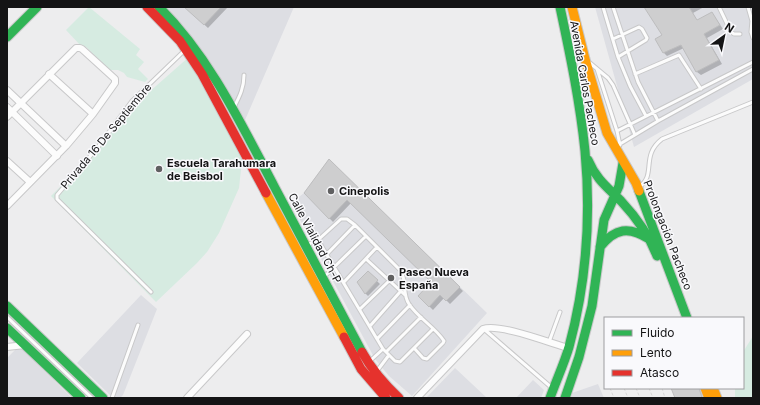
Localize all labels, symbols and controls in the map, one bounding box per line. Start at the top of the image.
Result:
north arrow [704,16,744,56]
text: N [722,19,737,36]
street label: Avenida Carlos Pacheco [567,20,603,147]
street label: Privada 16 De Septiembre [58,80,154,192]
place label: Escuela Tarahumara de Beisbol [167,156,276,183]
marker: Escuela Tarahumara de Beisbol [154,164,164,174]
street label: Prolongación Pacheco [641,178,696,292]
place label: Cinepolis [339,184,389,198]
marker: Cinepolis [326,186,336,196]
street label: Calle Vialidad Ch-P [285,190,345,286]
place label: Paseo Nueva España [399,265,469,292]
marker: Paseo Nueva España [386,273,396,283]
legend [604,317,744,389]
text: Fluido [640,325,675,340]
text: Lento [640,345,672,360]
text: Atasco [640,365,679,380]

